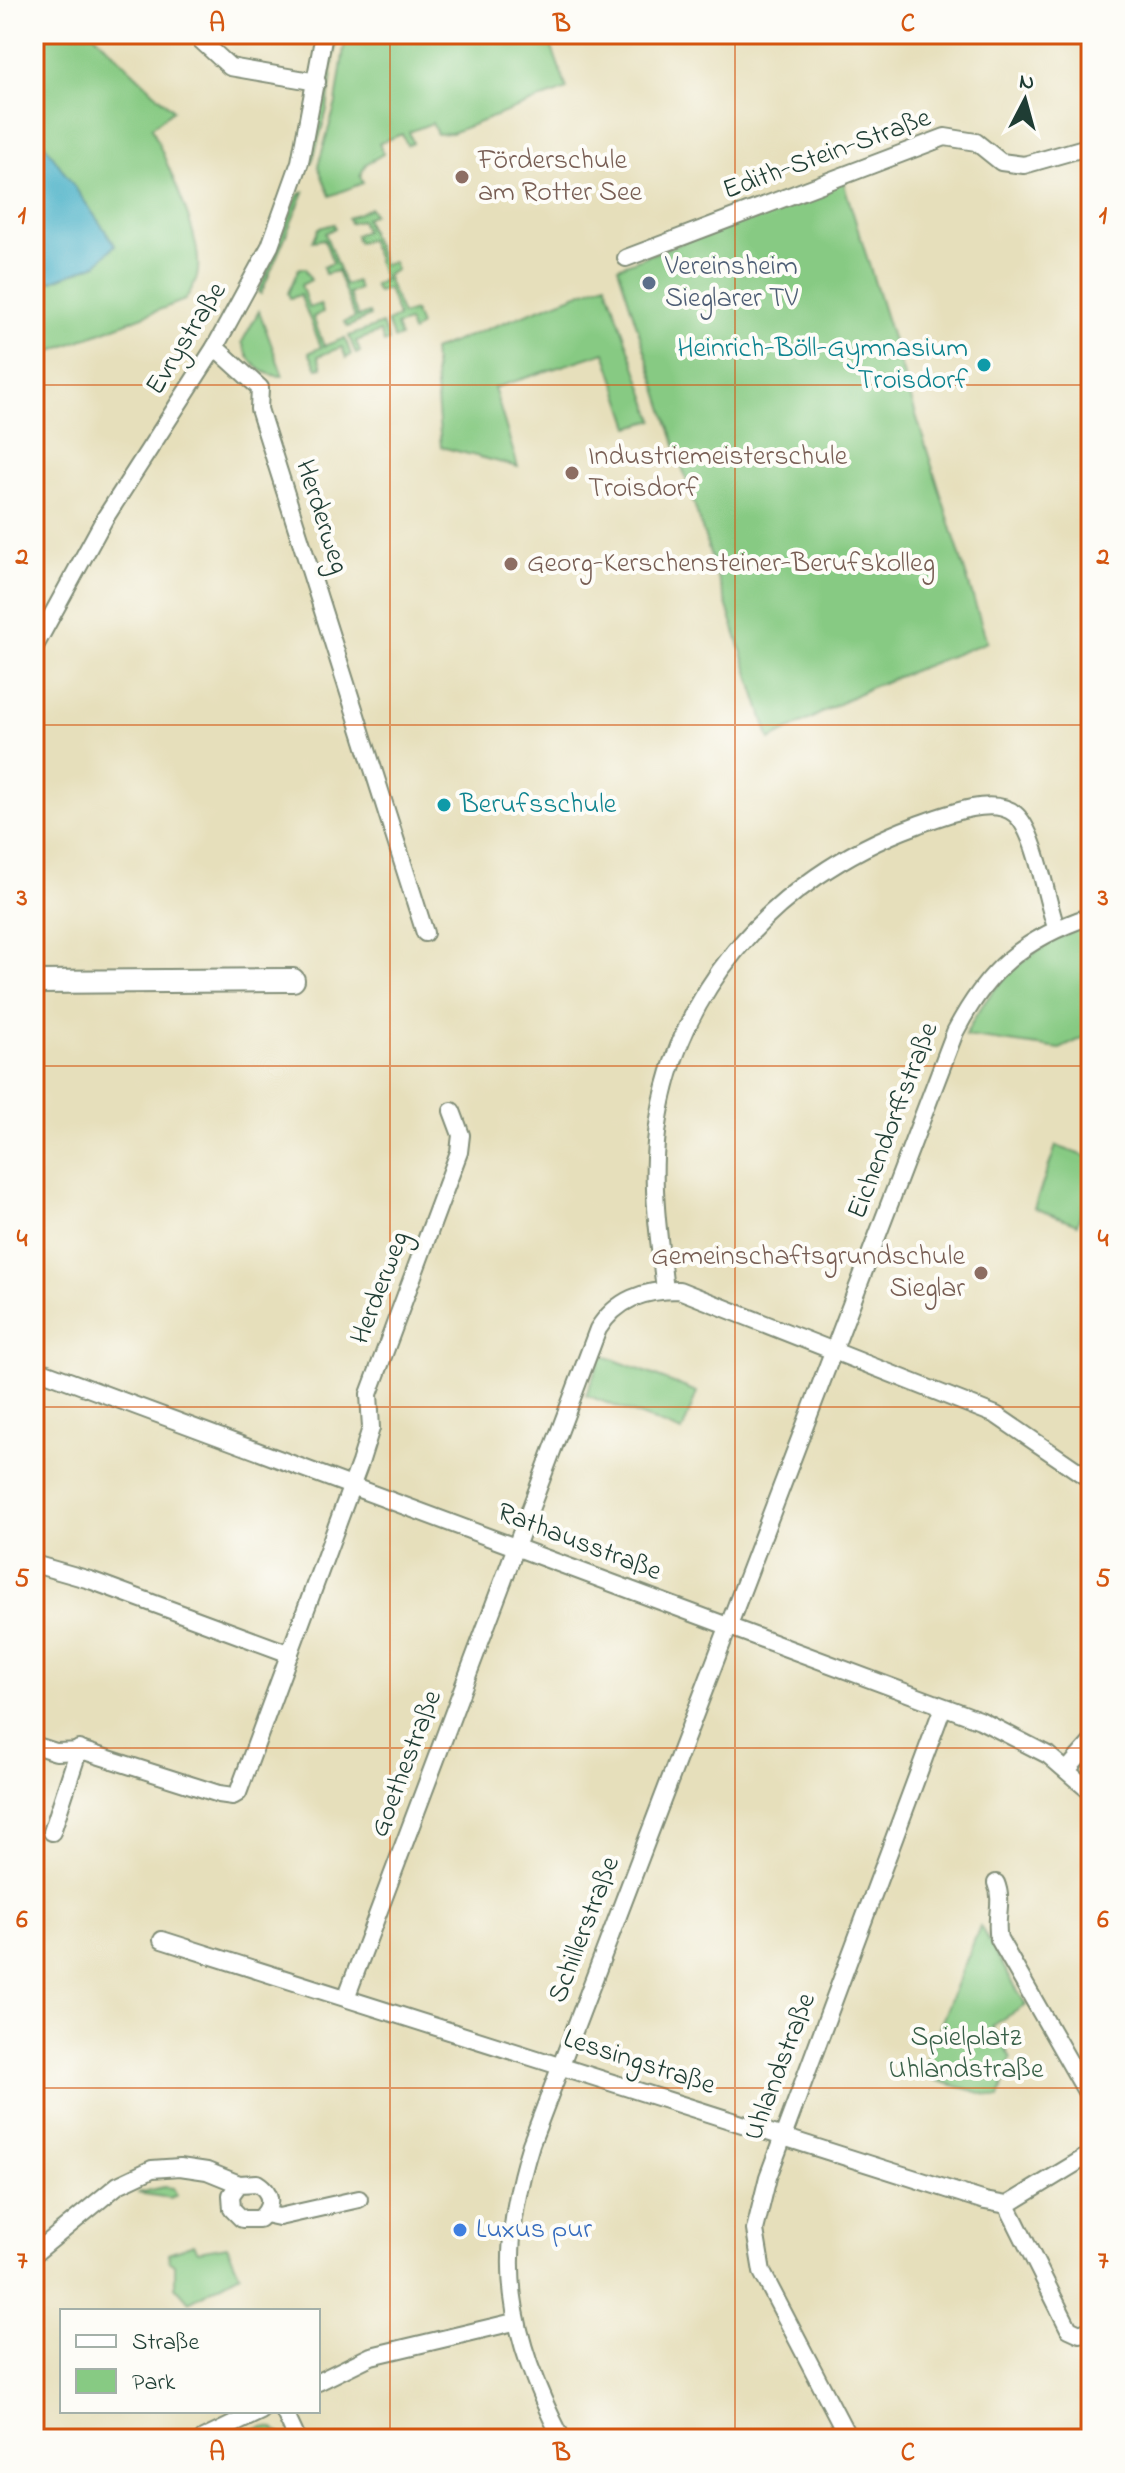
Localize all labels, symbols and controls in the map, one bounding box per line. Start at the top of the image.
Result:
text: A [209,6,225,44]
text: B [552,6,571,44]
text: C [901,6,915,44]
north arrow [985,60,1065,140]
text: N [1018,66,1036,100]
street label: Edith-Stein-Straße [717,98,937,212]
place label: Förderschule am Rotter See [477,141,642,214]
marker: Förderschule am Rotter See [453,168,471,186]
text: 1 [18,198,27,236]
text: 1 [1099,198,1108,236]
place label: Vereinsheim Sieglarer TV [664,247,799,320]
street label: Evrystraße [136,274,238,404]
marker: Vereinsheim Sieglarer TV [640,274,658,292]
place label: Heinrich-Böll-Gymnasium Troisdorf [677,329,968,402]
marker: Heinrich-Böll-Gymnasium Troisdorf [975,356,993,374]
place label: Industriemeisterschule Troisdorf [588,437,848,510]
street label: Herderweg [283,455,359,579]
marker: Industriemeisterschule Troisdorf [563,464,581,482]
text: 2 [15,539,29,577]
text: 2 [1096,539,1110,577]
place label: Georg-Kerschensteiner-Berufskolleg [527,544,935,585]
marker: Georg-Kerschensteiner-Berufskolleg [502,555,520,573]
place label: Berufsschule [459,785,617,826]
marker: Berufsschule [435,796,453,814]
text: 3 [16,880,28,918]
text: 3 [1097,880,1109,918]
street label: Eichendorffstraße [838,1016,951,1225]
text: 4 [17,1221,28,1259]
text: 4 [1098,1221,1109,1259]
street label: Herderweg [341,1226,421,1350]
place label: Gemeinschaftsgrundschule Sieglar [651,1237,965,1310]
marker: Gemeinschaftsgrundschule Sieglar [972,1264,990,1282]
street label: Rathausstraße [491,1493,668,1593]
text: 5 [15,1561,30,1599]
text: 5 [1096,1561,1111,1599]
street label: Goethestraße [360,1684,454,1843]
street label: Schillerstraße [538,1850,632,2009]
text: 6 [16,1902,28,1940]
text: 6 [1097,1902,1109,1940]
street label: Uhlandstraße [734,1987,828,2147]
park label: Spielplatz Uhlandstraße [888,2018,1044,2091]
street label: Lessingstraße [558,2019,721,2107]
place label: Luxus pur [476,2210,592,2251]
marker: Luxus pur [451,2221,469,2239]
text: 7 [17,2243,28,2281]
text: 7 [1098,2243,1109,2281]
legend [60,2309,320,2413]
text: Straße [132,2326,199,2361]
text: Park [132,2366,176,2401]
text: A [209,2435,225,2473]
text: B [552,2435,571,2473]
text: C [901,2435,915,2473]

